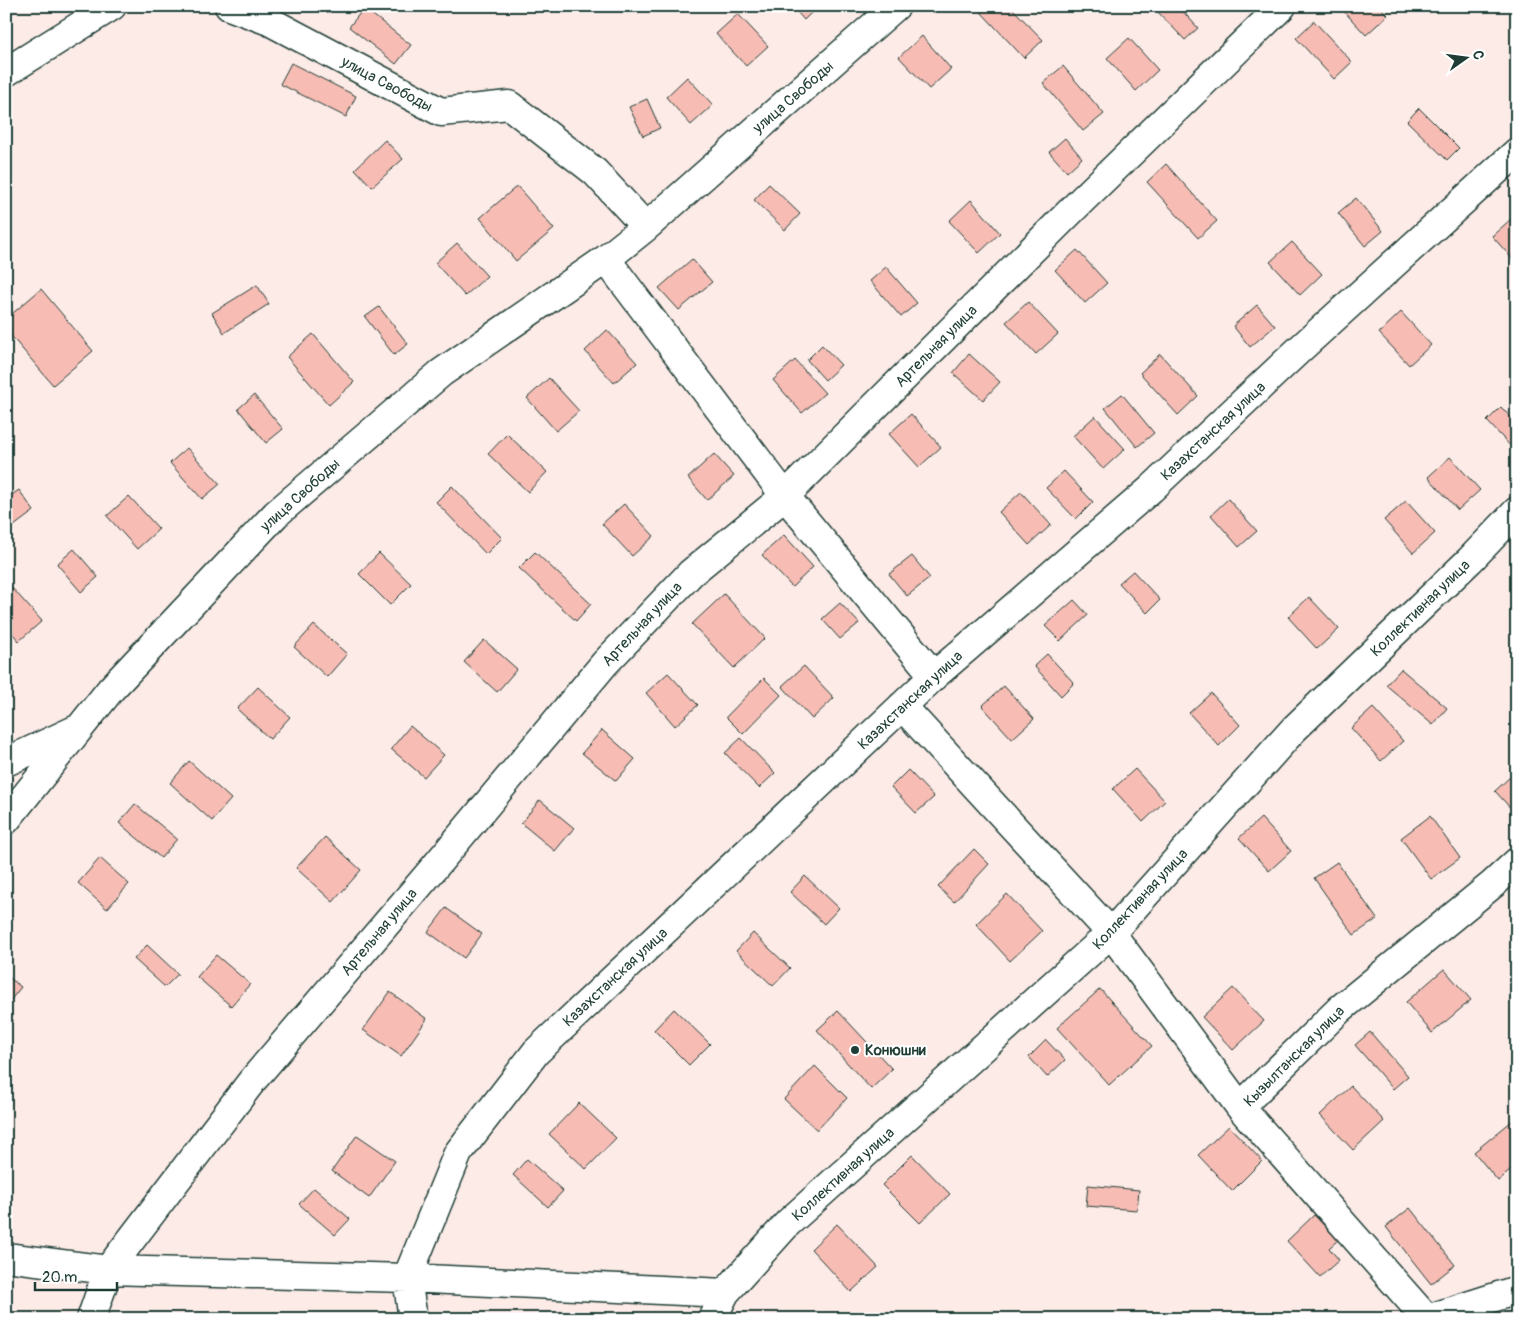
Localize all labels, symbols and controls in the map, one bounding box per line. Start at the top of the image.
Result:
north arrow [1440,32,1490,82]
text: С [1469,49,1488,62]
street label: улица Свободы [337,52,436,116]
street label: улица Свободы [748,57,838,138]
street label: Артельная улица [891,301,981,391]
street label: Казахстанская улица [1157,378,1270,485]
street label: улица Свободы [256,455,344,537]
street label: Коллективная улица [1367,556,1474,661]
street label: Артельная улица [598,578,686,671]
street label: Казахстанская улица [854,647,967,754]
street label: Коллективная улица [1089,845,1192,954]
street label: Артельная улица [337,885,422,980]
street label: Казахстанская улица [559,924,672,1031]
street label: Кызылтанская улица [1240,1002,1349,1111]
place label: Конюшни [865,1041,926,1060]
marker: Конюшни [849,1044,861,1056]
street label: Коллективная улица [788,1123,898,1225]
scale bar [35,1260,118,1292]
text: 20 m [42,1268,77,1287]

